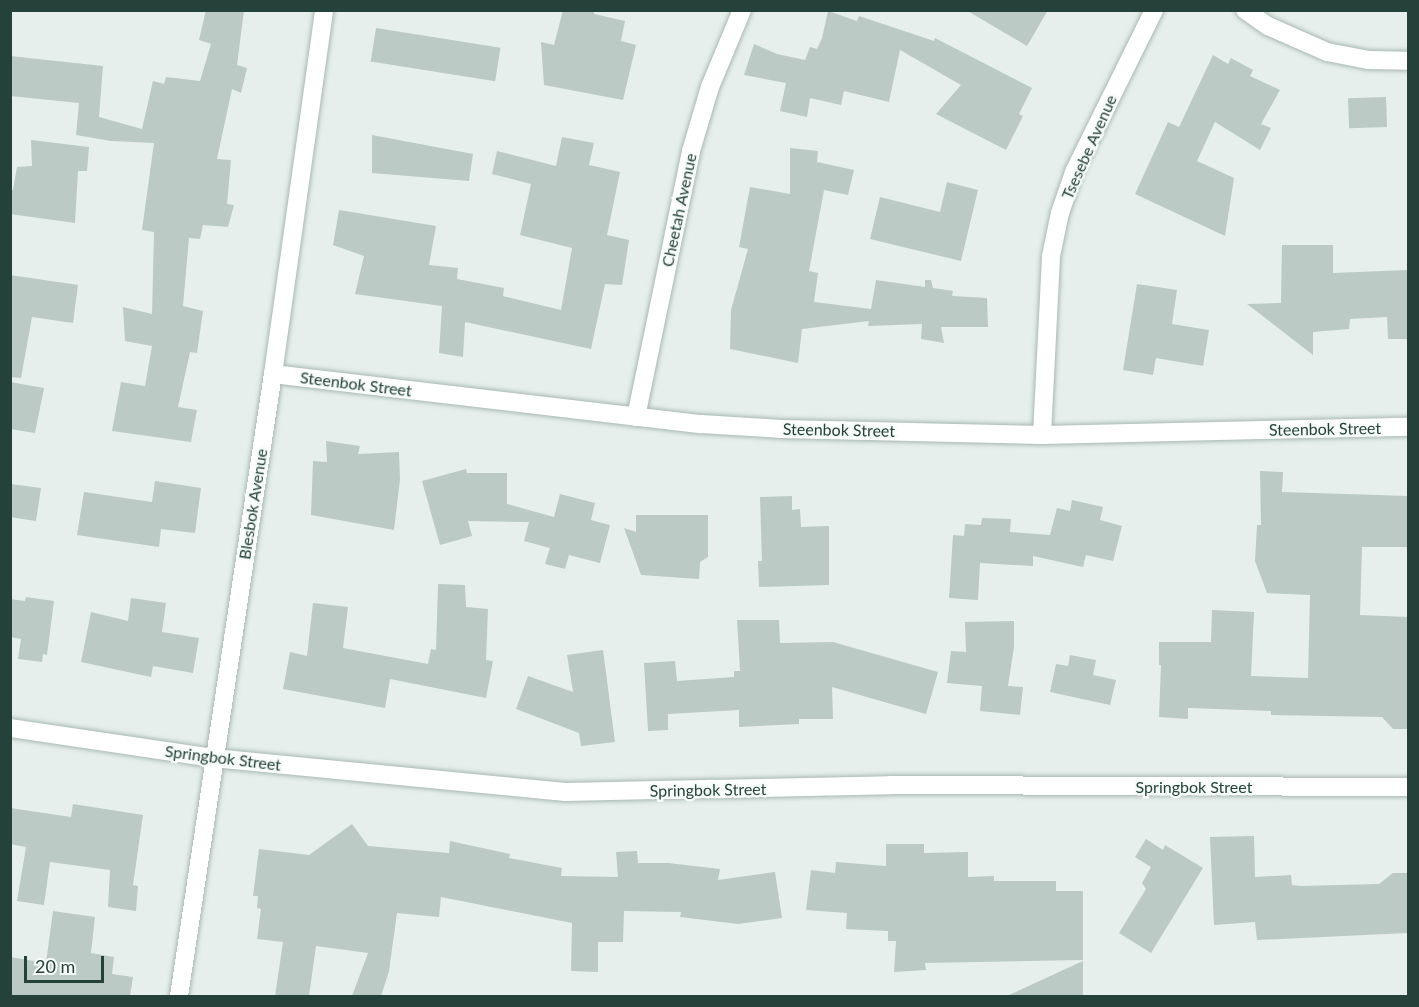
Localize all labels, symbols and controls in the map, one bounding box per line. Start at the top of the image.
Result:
street label: Tsesebe Avenue [1057,92,1121,202]
street label: Cheetah Avenue [658,151,700,269]
street label: Steenbok Street [299,368,413,400]
street label: Steenbok Street [1269,418,1381,440]
street label: Steenbok Street [783,419,895,441]
street label: Blesbok Avenue [235,447,271,561]
street label: Springbok Street [164,741,282,775]
street label: Springbok Street [1136,777,1252,797]
street label: Springbok Street [649,779,767,801]
scale bar [27,944,106,982]
text: 20 m [35,955,75,977]

